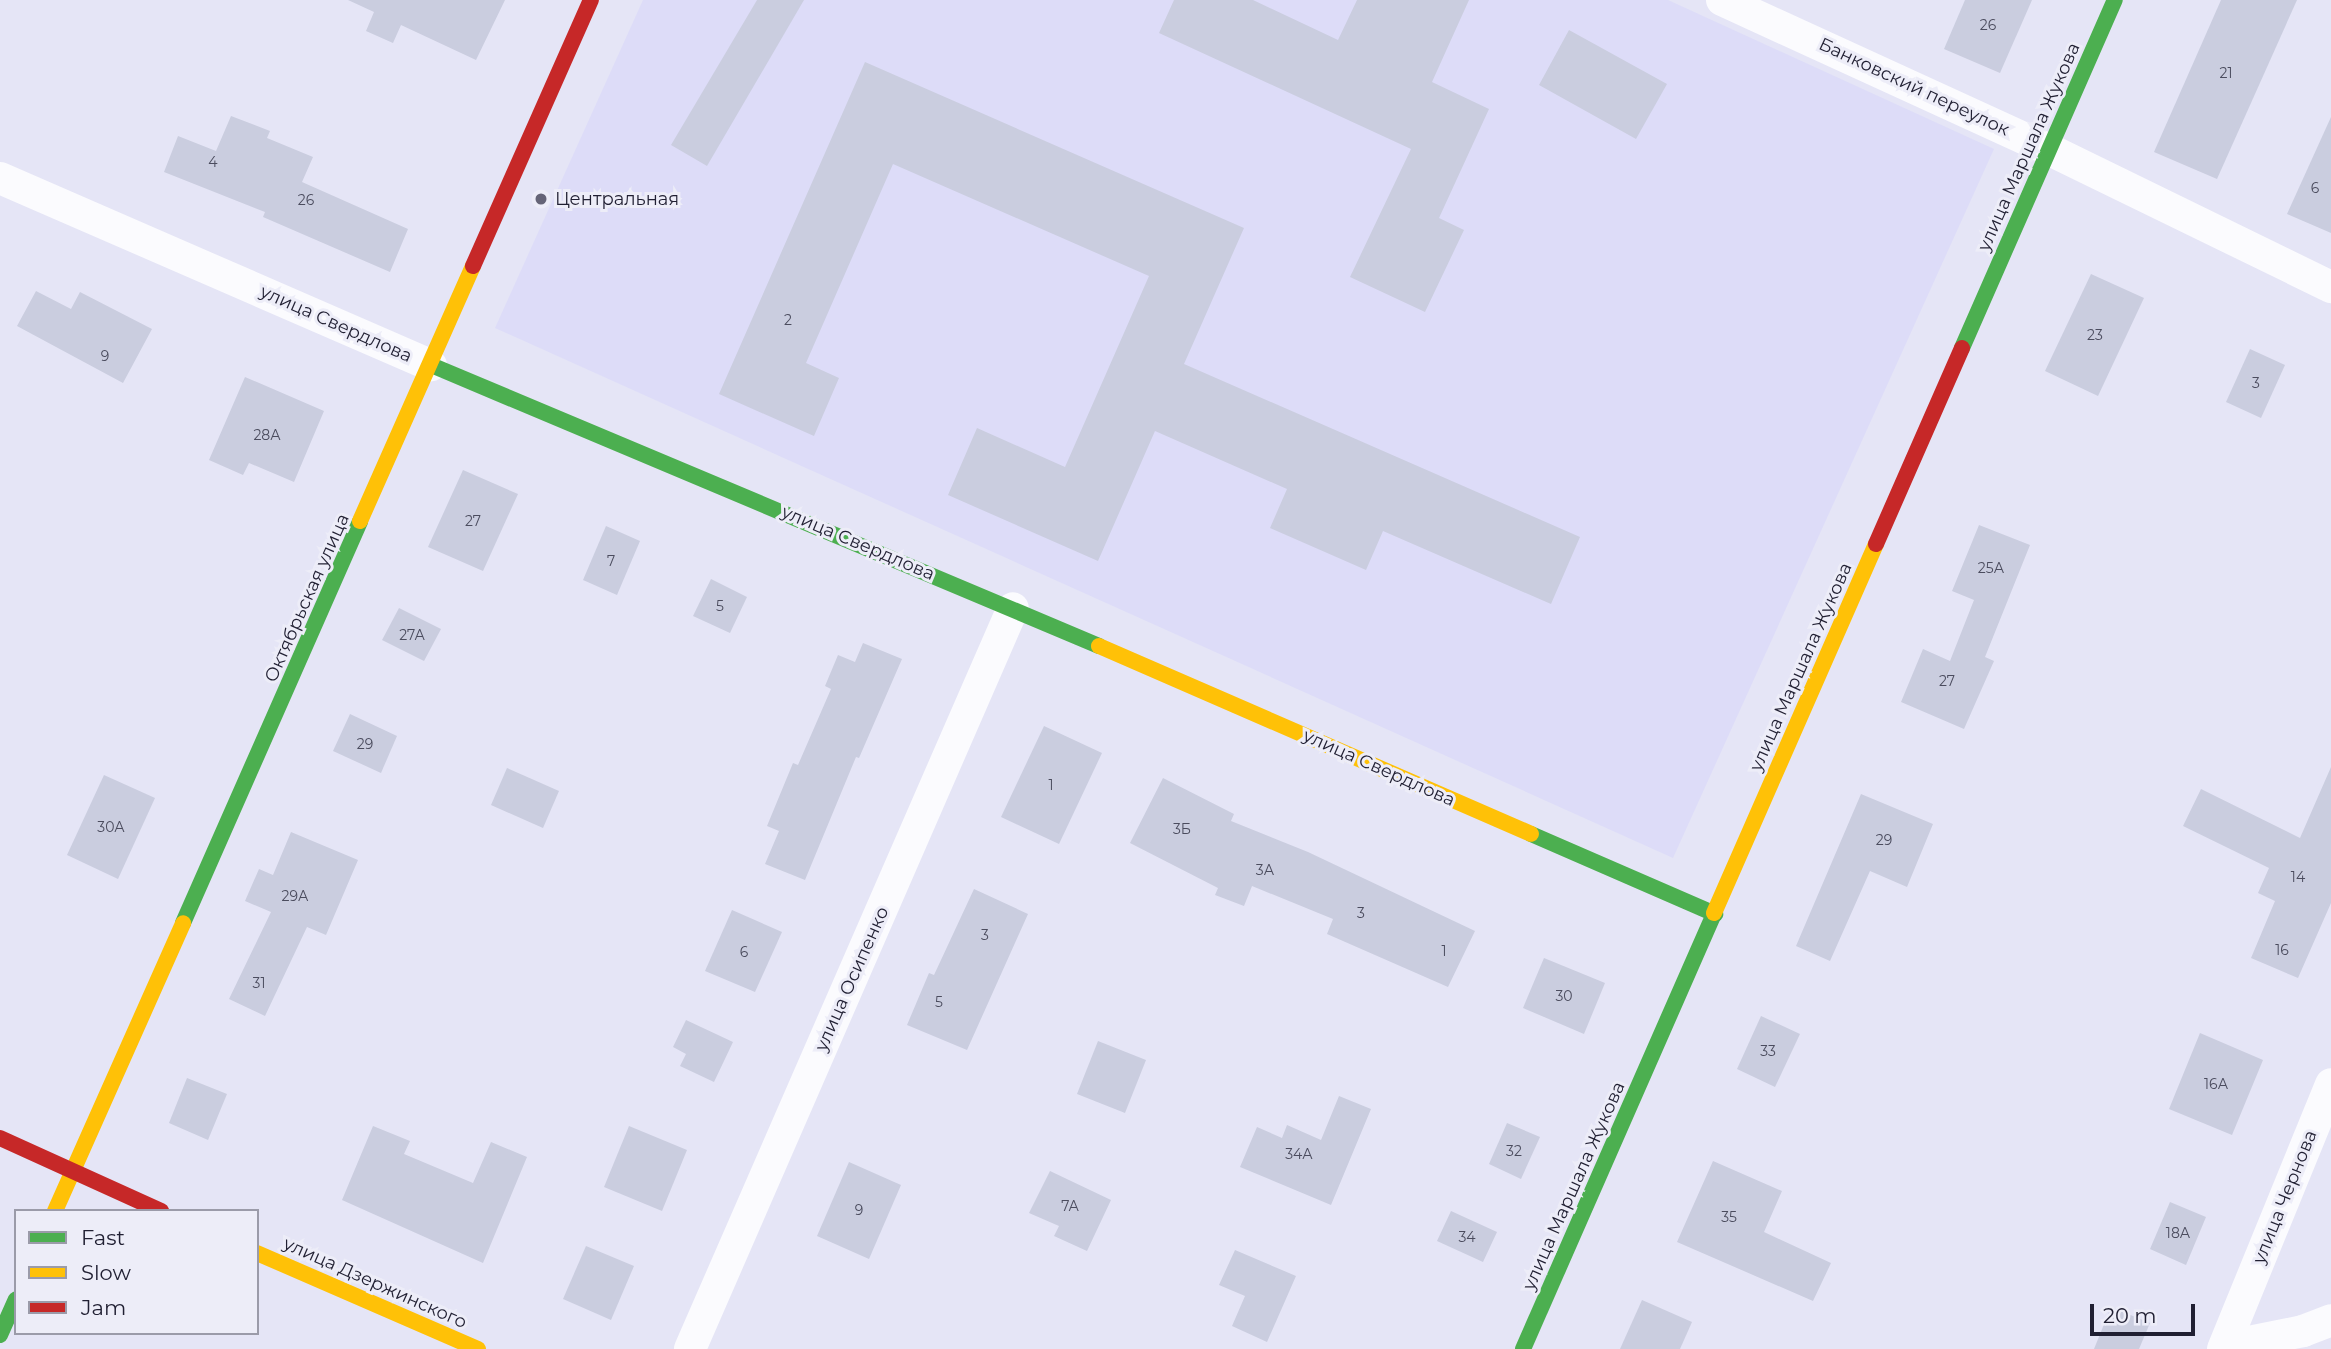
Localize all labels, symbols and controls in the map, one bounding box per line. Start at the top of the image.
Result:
house number: 26 [1980,17,1996,33]
street label: Банковский переулок [1815,33,2013,141]
street label: улица Маршала Жукова [1973,40,2085,254]
house number: 21 [2219,65,2233,81]
house number: 4 [208,154,218,170]
house number: 6 [2311,180,2319,196]
place label: Центральная [555,188,679,210]
marker: Центральная [533,191,549,207]
house number: 26 [298,192,314,208]
street label: улица Свердлова [257,281,415,367]
house number: 2 [784,312,792,328]
house number: 23 [2087,327,2103,343]
house number: 9 [101,348,109,364]
house number: 3 [2252,375,2260,391]
house number: 28А [253,427,281,443]
street label: улица Свердлова [778,501,938,585]
street label: Октябрьская улица [260,511,354,685]
house number: 27 [465,513,481,529]
house number: 7 [607,553,615,569]
street label: улица Маршала Жукова [1745,560,1857,774]
house number: 25А [1978,560,2004,576]
house number: 5 [716,598,724,614]
house number: 27А [399,627,425,643]
house number: 27 [1939,673,1955,689]
street label: улица Свердлова [1300,725,1458,811]
house number: 29 [357,736,373,752]
house number: 1 [1048,777,1054,793]
house number: 30А [97,819,125,835]
house number: 3Б [1173,821,1191,837]
house number: 29 [1876,832,1892,848]
house number: 3А [1256,862,1274,878]
house number: 14 [2291,869,2305,885]
house number: 29А [282,888,308,904]
street label: улица Осипенко [810,903,894,1055]
house number: 3 [1357,905,1365,921]
house number: 3 [981,927,989,943]
house number: 16 [2275,942,2289,958]
house number: 1 [1441,943,1447,959]
house number: 6 [740,944,748,960]
house number: 31 [253,975,265,991]
house number: 30 [1555,988,1573,1004]
house number: 5 [935,994,943,1010]
house number: 33 [1760,1043,1776,1059]
house number: 16А [2204,1076,2228,1092]
street label: улица Маршала Жукова [1518,1079,1630,1293]
street label: улица Чернова [2248,1127,2322,1267]
house number: 32 [1506,1143,1522,1159]
house number: 34А [1285,1146,1313,1162]
house number: 7А [1061,1198,1079,1214]
house number: 9 [855,1202,863,1218]
legend [14,1209,259,1335]
house number: 35 [1721,1209,1737,1225]
text: Fast [81,1225,125,1250]
house number: 18А [2166,1225,2190,1241]
house number: 34 [1458,1229,1476,1245]
street label: улица Дзержинского [280,1233,470,1333]
text: Slow [81,1260,131,1285]
scale bar [2093,1290,2198,1334]
text: Jam [81,1295,126,1320]
text: 20 m [2103,1303,2157,1328]

